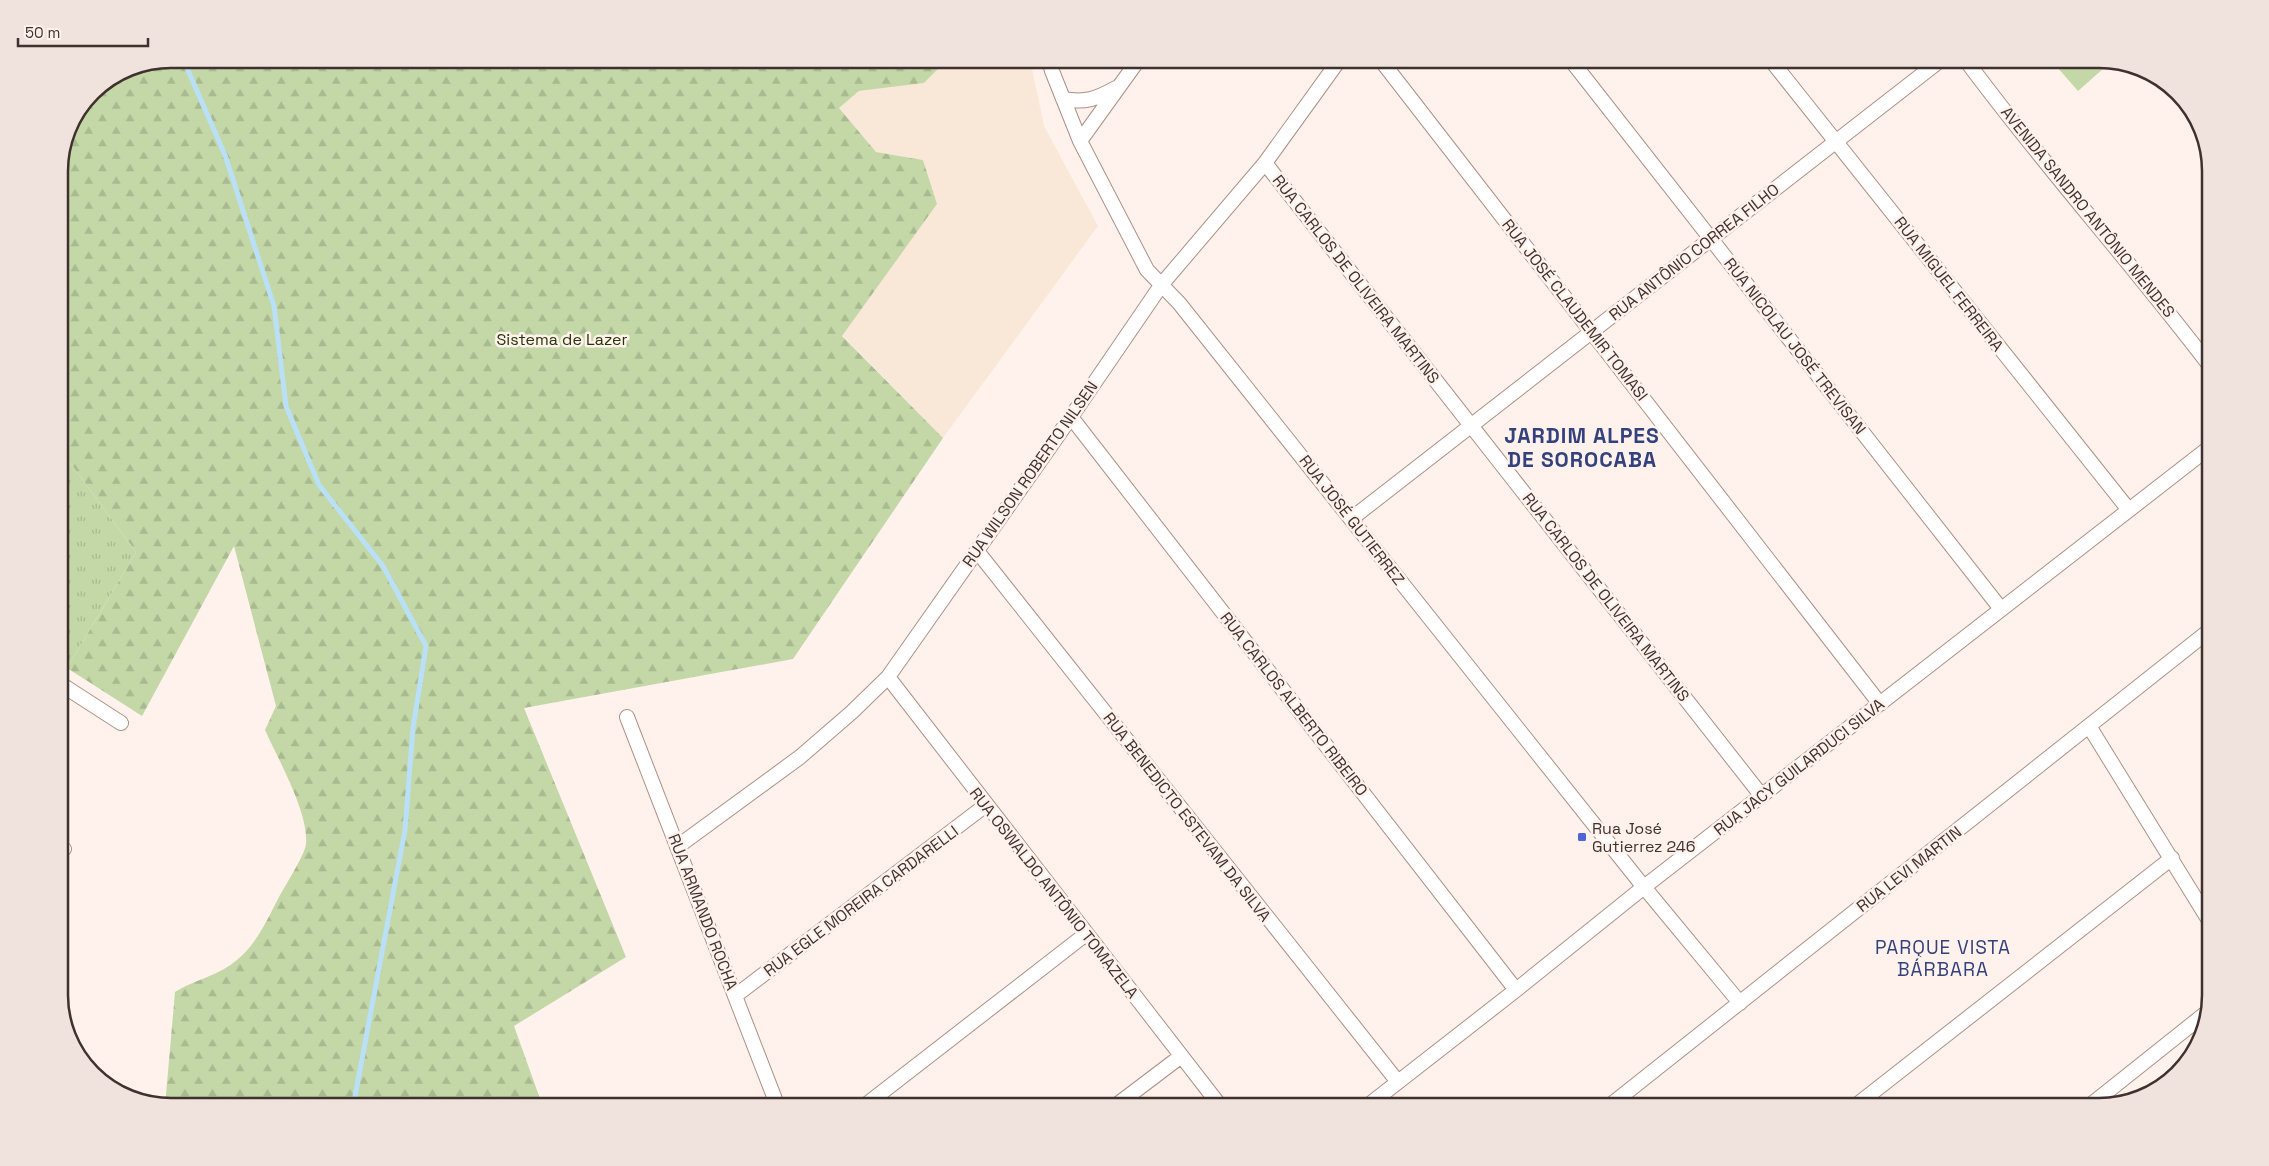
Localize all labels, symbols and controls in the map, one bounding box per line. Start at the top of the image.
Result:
scale bar [18,15,148,47]
text: 50 m [25,23,60,42]
street label: AVENIDA SANDRO ANTÔNIO MENDES [1996,102,2180,322]
street label: RUA CARLOS DE OLIVEIRA MARTINS [1268,170,1444,388]
street label: RUA ANTÔNIO CORREA FILHO [1605,179,1783,325]
street label: RUA MIGUEL FERREIRA [1890,212,2008,356]
street label: RUA JOSÉ CLAUDEMIR TOMASI [1497,215,1653,405]
street label: RUA NICOLAU JOSÉ TREVISAN [1719,253,1871,439]
park label: Sistema de Lazer [497,329,627,350]
street label: RUA WILSON ROBERTO NILSEN [958,377,1102,571]
district label: JARDIM ALPES DE SOROCABA [1504,422,1660,473]
street label: RUA JOSÉ GUTIERREZ [1295,451,1409,589]
street label: RUA CARLOS DE OLIVEIRA MARTINS [1518,488,1694,706]
street label: RUA CARLOS ALBERTO RIBEIRO [1216,608,1372,800]
street label: RUA JACY GUILARDUCI SILVA [1709,694,1889,840]
street label: RUA BENEDICTO ESTEVAM DA SILVA [1099,708,1275,926]
street label: RUA OSWALDO ANTÔNIO TOMAZELA [965,783,1143,1003]
place label: Rua José Gutierrez 246 [1592,818,1695,857]
street label: RUA EGLE MOREIRA CARDARELLI [759,821,963,981]
street label: RUA LEVI MARTIN [1852,821,1966,917]
street label: RUA ARMANDO ROCHA [663,831,743,993]
marker: Rua José Gutierrez 246 [1576,831,1588,843]
district label: PARQUE VISTA BÁRBARA [1875,935,2011,982]

